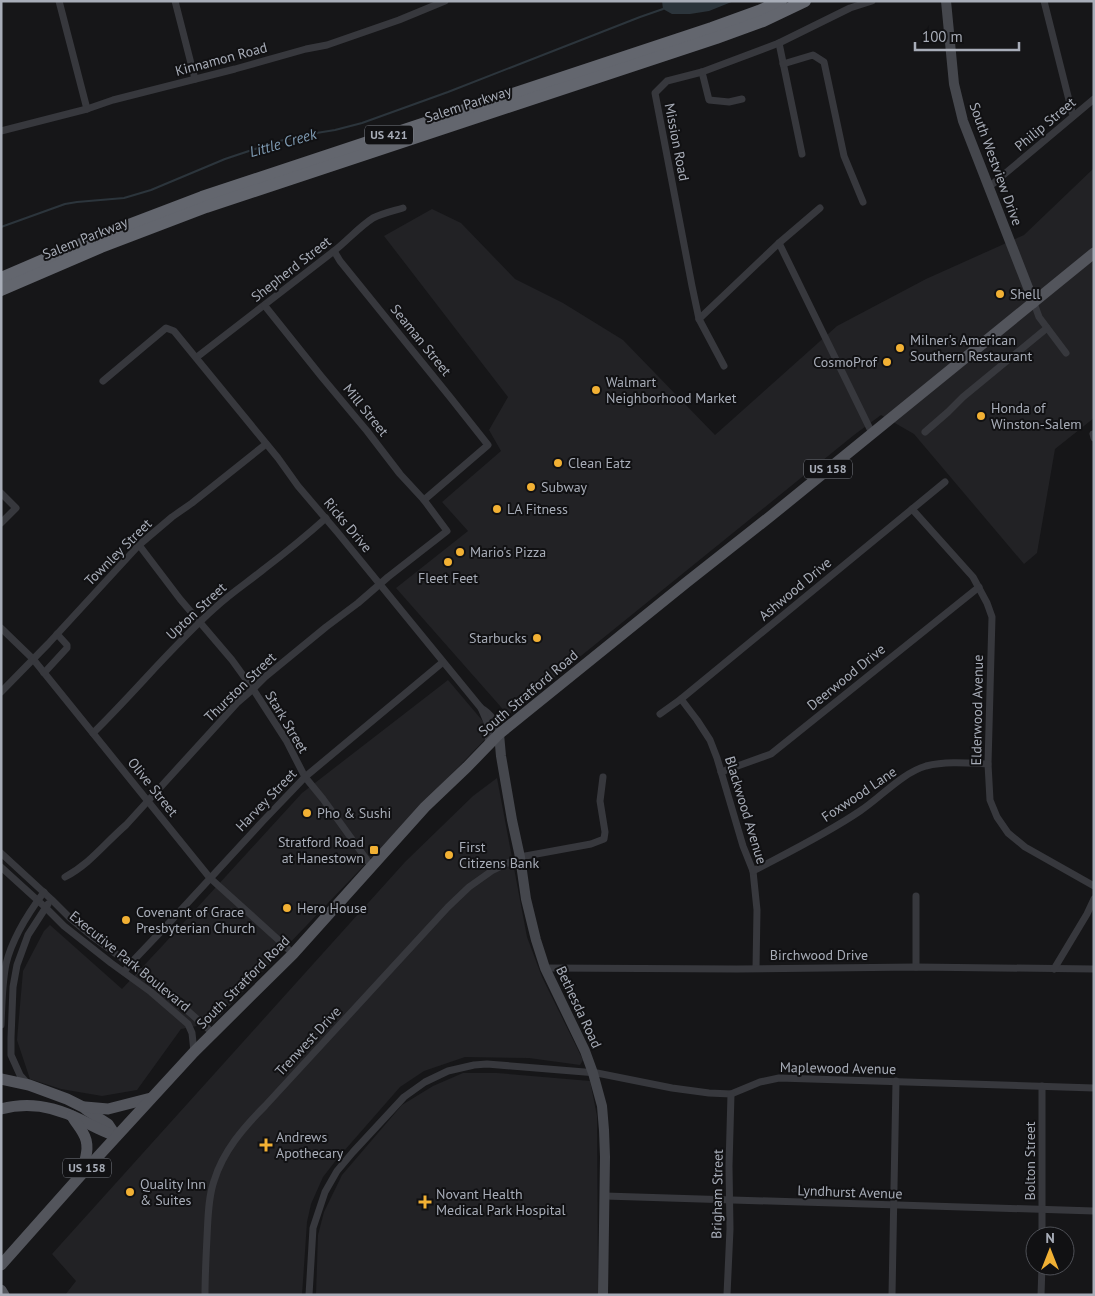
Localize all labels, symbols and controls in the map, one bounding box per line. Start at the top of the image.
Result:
scale bar [915,20,1019,52]
text: 100 m [922,27,963,46]
street label: Kinnamon Road [173,38,269,80]
street label: Salem Parkway [422,81,514,126]
street label: Philip Street [1011,93,1079,155]
street label: South Westview Drive [965,100,1027,228]
street label: Mission Road [661,102,693,182]
water label: Little Creek [247,124,320,161]
road number: US 421 [365,126,413,144]
street label: Salem Parkway [40,213,131,263]
street label: Shepherd Street [247,232,335,306]
place label: Shell [1010,285,1040,303]
marker: Shell [994,288,1006,300]
street label: Seaman Street [387,301,456,380]
place label: Milner's American Southern Restaurant [910,331,1032,365]
marker: Milner's American Southern Restaurant [894,342,906,354]
place label: CosmoProf [813,353,878,371]
marker: CosmoProf [881,356,893,368]
place label: Walmart Neighborhood Market [606,373,737,407]
street label: Mill Street [339,380,393,440]
marker: Walmart Neighborhood Market [590,384,602,396]
place label: Honda of Winston-Salem [991,399,1082,433]
marker: Honda of Winston-Salem [975,410,987,422]
place label: Clean Eatz [568,454,631,472]
marker: Clean Eatz [552,457,564,469]
road number: US 158 [804,459,852,478]
place label: Subway [541,478,588,496]
marker: Subway [525,481,537,493]
street label: Ricks Drive [320,494,376,556]
place label: LA Fitness [507,500,568,518]
marker: LA Fitness [491,503,503,515]
street label: Townley Street [81,514,156,589]
place label: Mario's Pizza [470,543,546,561]
marker: Mario's Pizza [454,546,466,558]
street label: Ashwood Drive [755,553,835,625]
marker: Fleet Feet [442,556,454,568]
place label: Fleet Feet [418,569,478,587]
street label: Upton Street [162,578,230,643]
place label: Starbucks [469,629,527,647]
marker: Starbucks [531,632,543,644]
street label: Deerwood Drive [803,640,889,714]
street label: South Stratford Road [474,646,582,740]
street label: Thurston Street [200,648,280,726]
street label: Elderwood Avenue [967,655,987,765]
street label: Stark Street [261,688,313,757]
street label: Olive Street [124,754,182,820]
street label: Blackwood Avenue [721,754,771,866]
street label: Foxwood Lane [818,762,900,826]
street label: Harvey Street [232,765,300,835]
place label: Pho & Sushi [317,804,391,822]
marker: Pho & Sushi [301,807,313,819]
place label: Stratford Road at Hanestown [278,833,364,867]
place label: First Citizens Bank [459,838,539,872]
marker: Stratford Road at Hanestown [368,844,380,856]
marker: First Citizens Bank [443,849,455,861]
place label: Hero House [297,899,367,917]
marker: Hero House [281,902,293,914]
place label: Covenant of Grace Presbyterian Church [136,903,256,937]
street label: Executive Park Boulevard [66,907,194,1015]
marker: Covenant of Grace Presbyterian Church [120,914,132,926]
street label: South Stratford Road [193,932,293,1032]
street label: Birchwood Drive [770,946,868,964]
street label: Bethesda Road [552,963,606,1051]
street label: Trenwest Drive [271,1002,345,1080]
street label: Maplewood Avenue [780,1058,896,1078]
street label: Bolton Street [1021,1121,1039,1201]
place label: Andrews Apothecary [276,1128,344,1162]
marker: Andrews Apothecary [260,1139,272,1151]
street label: Brigham Street [707,1149,727,1239]
road number: US 158 [63,1158,111,1178]
place label: Quality Inn & Suites [140,1175,206,1209]
street label: Lyndhurst Avenue [797,1181,903,1203]
place label: Novant Health Medical Park Hospital [436,1185,566,1219]
marker: Quality Inn & Suites [124,1186,136,1198]
marker: Novant Health Medical Park Hospital [418,1195,432,1209]
north arrow [1025,1226,1075,1276]
text: N [1045,1229,1055,1247]

